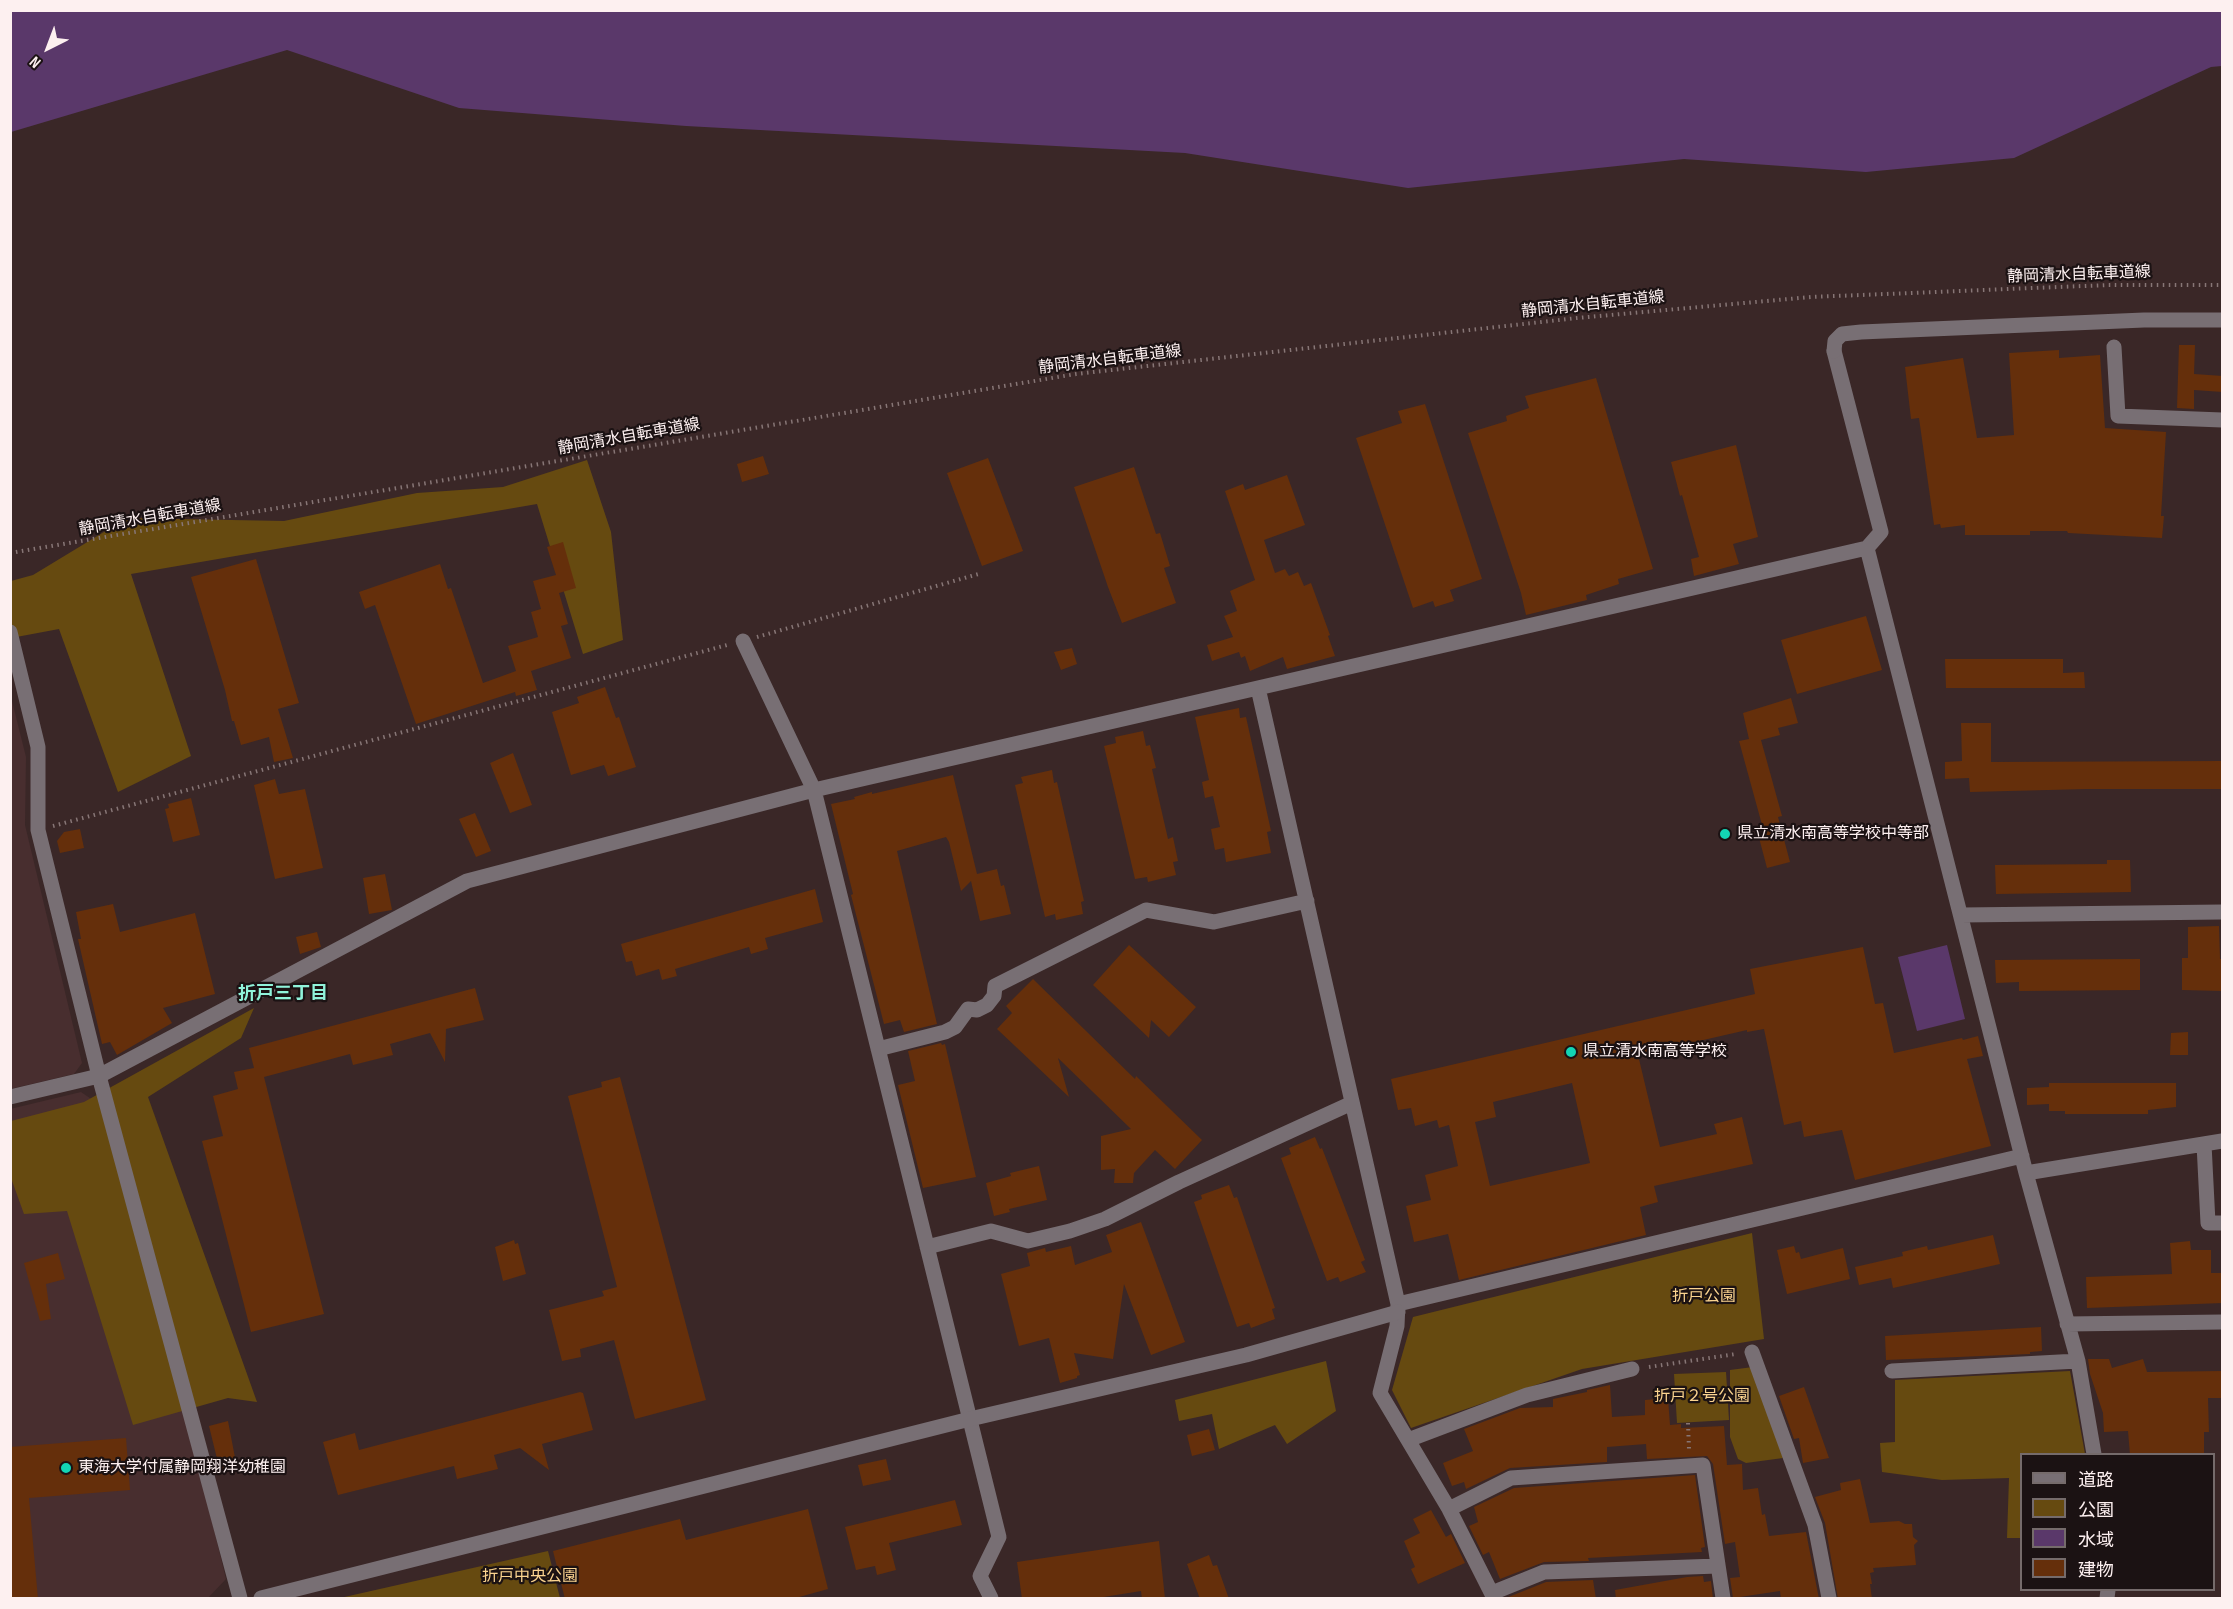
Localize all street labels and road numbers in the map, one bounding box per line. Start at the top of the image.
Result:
street label: 静岡清水自転車道線 [2007,263,2151,287]
street label: 静岡清水自転車道線 [1520,288,1666,322]
street label: 静岡清水自転車道線 [1037,342,1183,378]
street label: 静岡清水自転車道線 [556,415,702,459]
street label: 静岡清水自転車道線 [77,496,223,540]

